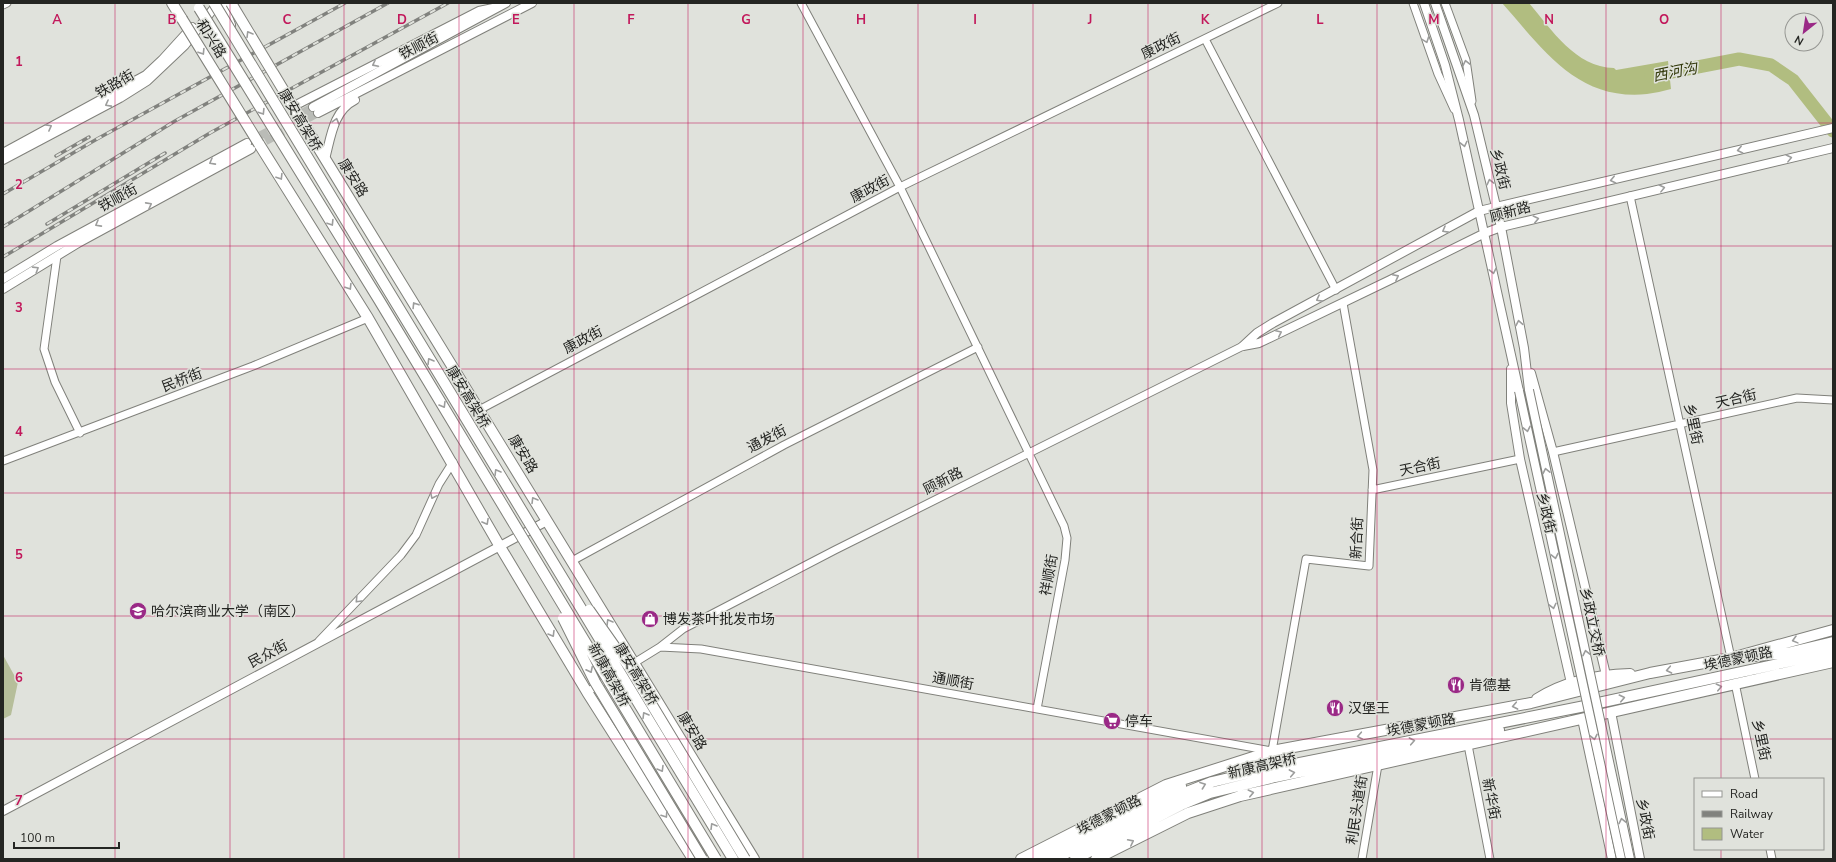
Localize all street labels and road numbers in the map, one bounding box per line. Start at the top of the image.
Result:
street label: 和兴路 [192,16,230,62]
street label: 铁顺街 [396,28,442,64]
street label: 康政街 [1138,28,1184,64]
street label: 铁路街 [92,65,138,103]
street label: 康安高架桥 [274,85,326,155]
street label: 乡政街 [1486,146,1514,192]
street label: 康安路 [334,155,372,201]
street label: 康政街 [847,171,893,207]
street label: 铁顺街 [95,180,141,216]
street label: 顾新路 [1487,197,1533,227]
street label: 康政街 [560,322,606,358]
street label: 康安高架桥 [442,362,494,432]
street label: 民桥街 [159,364,205,396]
street label: 天合街 [1713,385,1759,413]
street label: 乡里街 [1679,401,1707,447]
street label: 通发街 [744,421,790,457]
street label: 康安路 [504,431,542,477]
street label: 天合街 [1397,453,1443,481]
street label: 顾新路 [920,463,966,499]
street label: 乡政街 [1532,490,1560,536]
street label: 新合街 [1346,517,1368,559]
street label: 祥顺街 [1036,553,1062,597]
street label: 乡政立交桥 [1575,586,1609,658]
street label: 民众街 [245,636,291,672]
street label: 康安高架桥 [610,639,662,709]
street label: 新康高架桥 [584,640,634,710]
street label: 埃德蒙顿路 [1702,642,1774,676]
street label: 通顺街 [931,668,975,694]
street label: 康安路 [673,708,711,754]
street label: 埃德蒙顿路 [1385,709,1457,741]
street label: 乡里街 [1747,717,1775,763]
street label: 新康高架桥 [1226,749,1298,783]
street label: 利民头道街 [1342,774,1372,846]
street label: 新华街 [1478,777,1504,821]
street label: 埃德蒙顿路 [1074,791,1144,839]
street label: 乡政街 [1632,797,1658,841]

